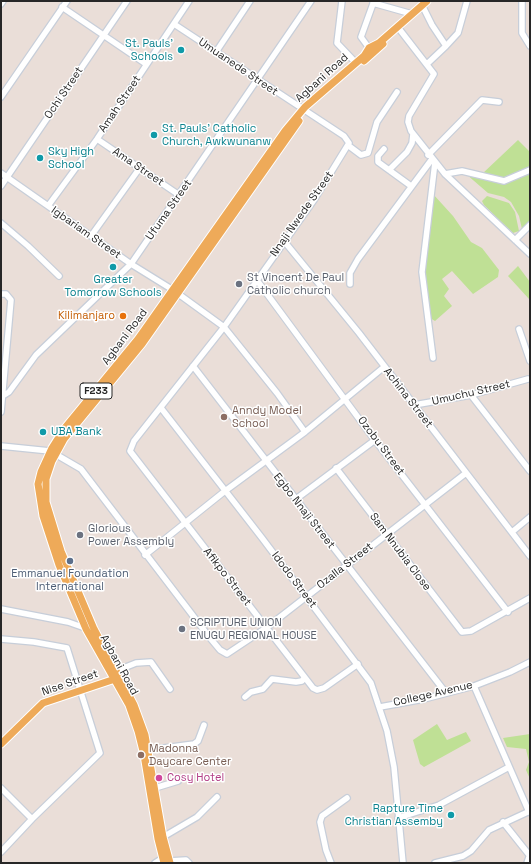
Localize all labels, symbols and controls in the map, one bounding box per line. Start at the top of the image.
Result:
street label: Umuanede Street [196,36,280,98]
place label: St. Pauls' Schools [125,37,173,63]
marker: St. Pauls' Schools [176,45,186,55]
street label: Agbani Road [293,51,351,105]
street label: Ochi Street [42,65,86,121]
street label: Amah Street [96,73,144,135]
place label: St. Pauls' Catholic Church, Awkwunanw [162,122,271,148]
marker: St. Pauls' Catholic Church, Awkwunanw [149,130,159,140]
place label: Sky High School [48,145,94,171]
street label: Ama Street [110,145,166,189]
marker: Sky High School [35,153,45,163]
street label: Nnaji Nwede Street [268,169,336,259]
street label: Ufuma Street [143,177,195,243]
street label: Igbariam Street [49,204,123,262]
marker: Greater Tomorrow Schools [108,262,118,272]
place label: St Vincent De Paul Catholic church [247,271,344,297]
place label: Greater Tomorrow Schools [65,273,161,299]
marker: St Vincent De Paul Catholic church [234,279,244,289]
street label: Agbani Road [100,306,150,368]
place label: Kilimanjaro [58,309,115,323]
marker: Kilimanjaro [118,311,128,321]
street label: Achina Street [380,365,436,431]
street label: Umuchu Street [431,378,511,408]
road number: F233 [80,383,112,399]
place label: Anndy Model School [232,404,302,430]
marker: Anndy Model School [219,412,229,422]
street label: Ozobu Street [355,414,407,478]
place label: UBA Bank [51,425,102,439]
marker: UBA Bank [38,427,48,437]
street label: Egbo Nnaji Street [270,471,338,551]
street label: Sam Nnubia Close [366,511,434,593]
place label: Glorious Power Assembly [88,522,174,548]
marker: Glorious Power Assembly [75,530,85,540]
street label: Ozalla Street [314,540,376,592]
street label: Afikpo Street [200,545,254,609]
street label: Idodo Street [269,549,319,611]
marker: Emmanuel Foundation International [65,556,75,566]
place label: Emmanuel Foundation International [11,567,129,593]
place label: SCRIPTURE UNION ENUGU REGIONAL HOUSE [190,616,317,642]
marker: SCRIPTURE UNION ENUGU REGIONAL HOUSE [177,624,187,634]
street label: Agbani Road [97,633,141,697]
street label: Nise Street [40,667,100,699]
street label: College Avenue [392,678,474,710]
place label: Madonna Daycare Center [149,742,231,768]
marker: Madonna Daycare Center [136,750,146,760]
place label: Cosy Hotel [167,771,224,785]
marker: Cosy Hotel [154,773,164,783]
place label: Rapture Time Christian Assemby [345,802,443,828]
marker: Rapture Time Christian Assemby [446,810,456,820]

